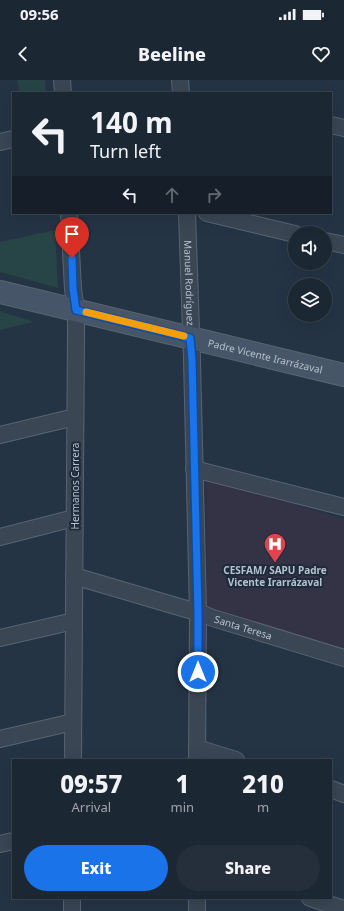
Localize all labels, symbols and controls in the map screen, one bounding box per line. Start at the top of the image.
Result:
text: 09:56 [20,4,59,24]
text: Beeline [138,42,206,66]
icon: back [12,43,34,65]
icon: heart [310,43,332,65]
text: 140 m [90,103,173,141]
icon: left [24,108,76,160]
text: Turn left [90,139,161,163]
icon: left [119,184,141,206]
icon: ahead [161,184,183,206]
icon: right [203,184,225,206]
pin [55,217,89,258]
icon: arrive [61,223,83,245]
map controls [288,226,332,322]
button: sound [288,226,332,270]
street label: Manuel Rodríguez [181,240,198,326]
button: layers [288,278,332,322]
street label: Padre Vicente Irarrázaval [207,335,324,377]
street label: Hermanos Carrera [68,443,82,529]
hospital icon: CESFAM/ SAPU Padre Vicente Irarrázaval [262,531,288,564]
place label: CESFAM/ SAPU Padre Vicente Irarrázaval [223,563,327,589]
street label: Santa Teresa [213,612,274,643]
position arrow [177,651,219,693]
text: 09:57 [60,767,122,800]
text: 1 [175,767,189,800]
text: 210 [242,767,284,800]
text: Arrival [71,798,111,816]
text: min [171,798,194,816]
text: m [257,798,269,816]
button: Exit [24,845,168,891]
button: Share [176,845,320,891]

